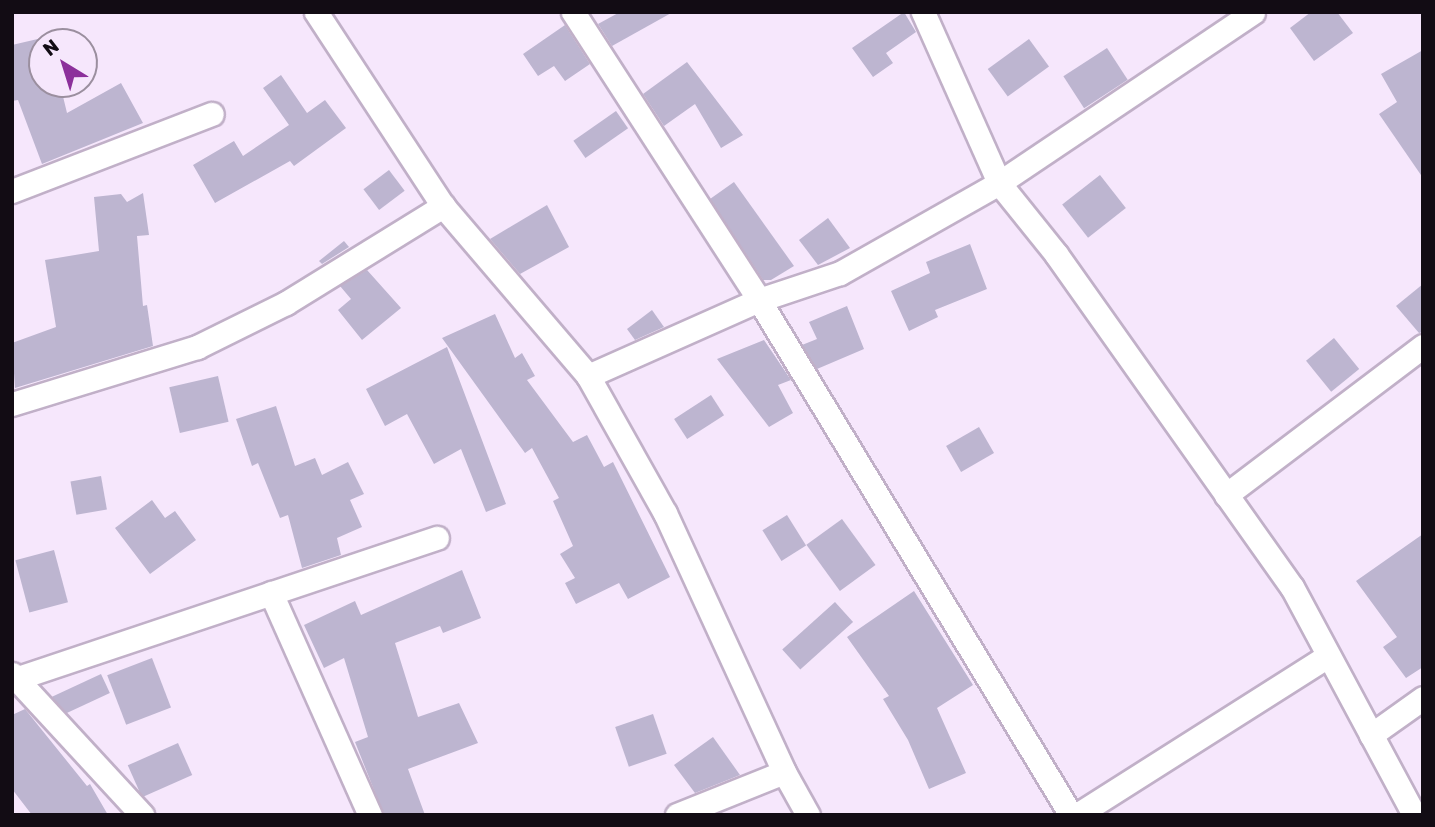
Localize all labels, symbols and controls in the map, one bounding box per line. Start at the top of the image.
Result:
north arrow [28,28,98,98]
text: N [39,34,63,61]

